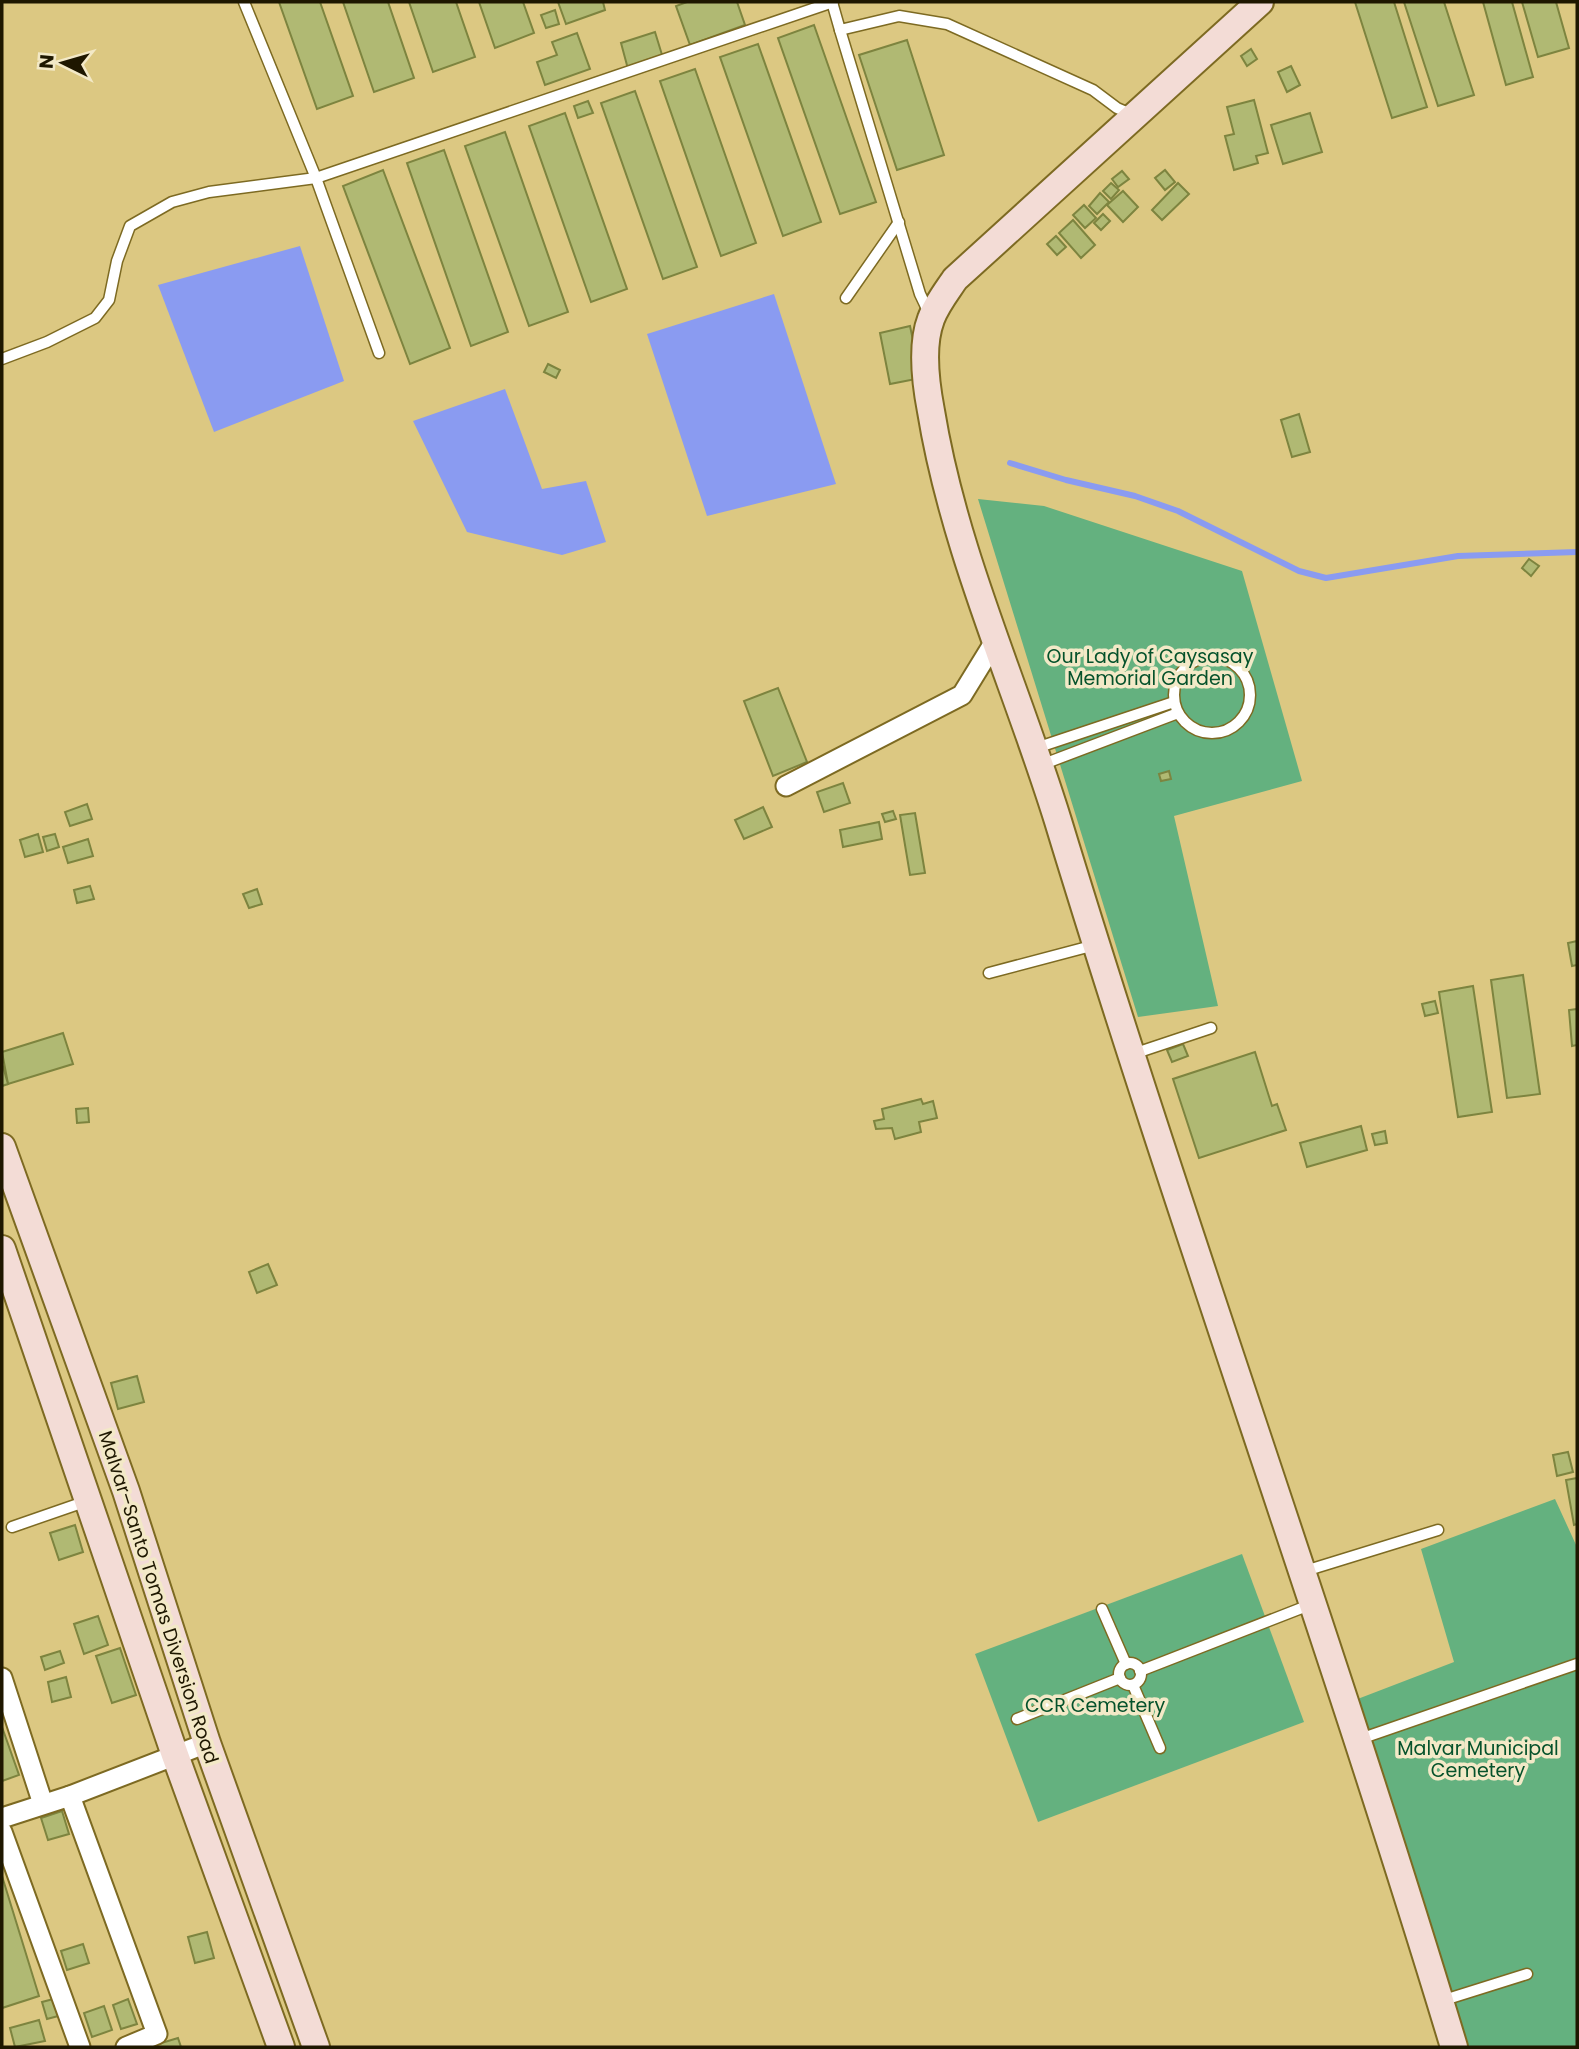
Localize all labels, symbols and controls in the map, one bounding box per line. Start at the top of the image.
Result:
north arrow [28,28,98,98]
text: N [32,53,61,70]
park label: Our Lady of Caysasay Memorial Garden [1047,643,1254,692]
street label: Malvar–Santo Tomas Diversion Road [92,1427,225,1767]
park label: CCR Cemetery [1025,1692,1165,1719]
park label: Malvar Municipal Cemetery [1397,1735,1559,1784]

